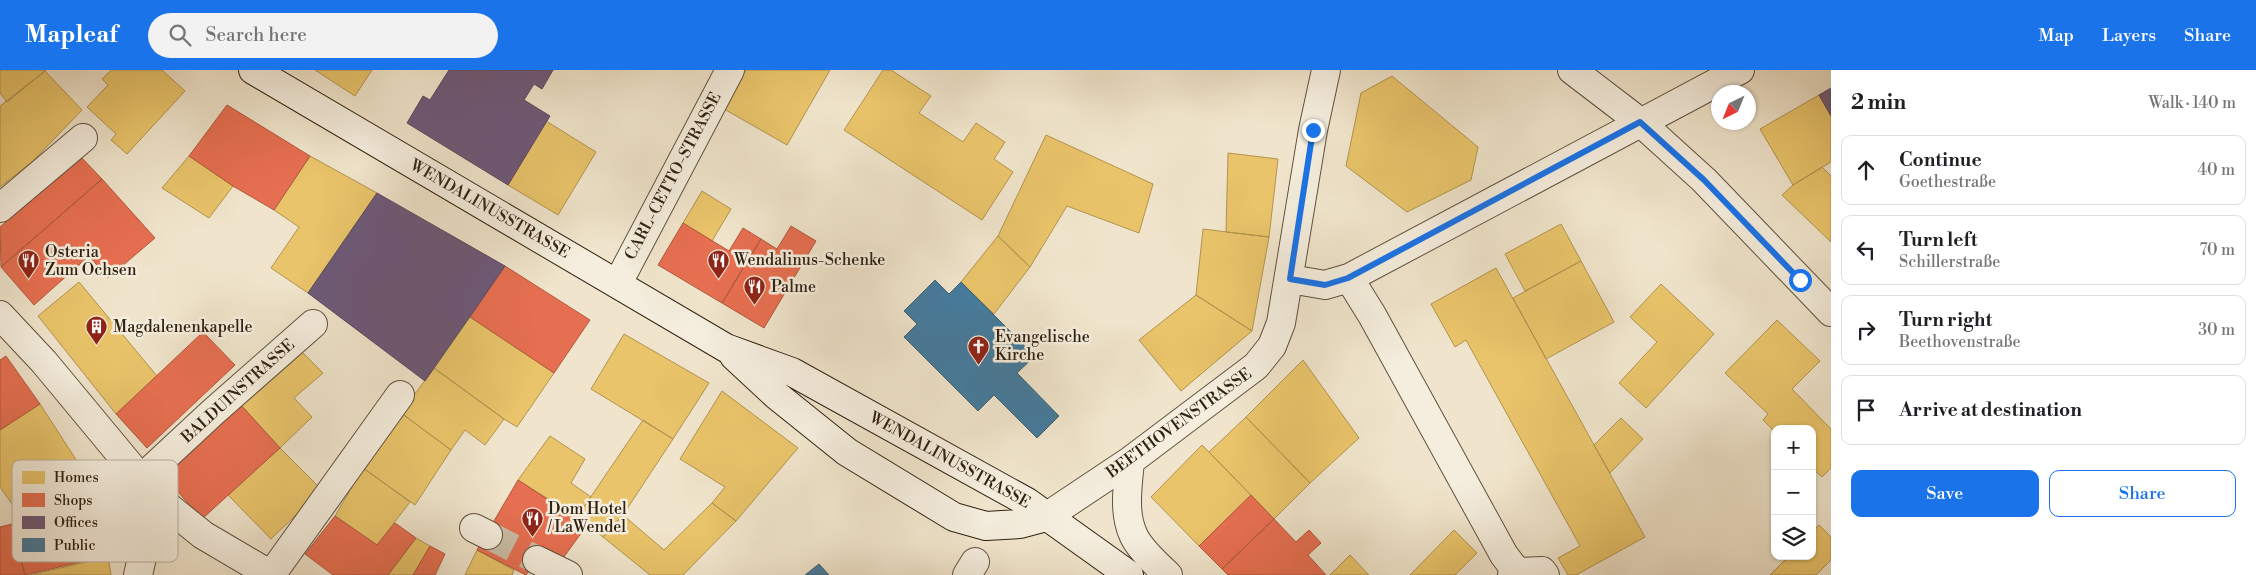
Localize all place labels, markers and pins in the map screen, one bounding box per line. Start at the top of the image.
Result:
place label: Osteria Zum Ochsen [45,242,137,280]
restaurant icon: Wendalinus-Schenke [706,248,730,279]
restaurant icon: Osteria Zum Ochsen [17,249,41,280]
place label: Wendalinus-Schenke [733,250,885,270]
restaurant icon: Palme [743,275,767,306]
place label: Palme [771,277,816,297]
building icon: Magdalenenkapelle [85,315,109,346]
place label: Magdalenenkapelle [113,317,253,337]
place label: Evangelische Kirche [995,327,1090,365]
church icon: Evangelische Kirche [967,334,991,365]
place label: Dom Hotel / LaWendel [547,499,627,537]
restaurant icon: Dom Hotel / LaWendel [520,506,544,537]

